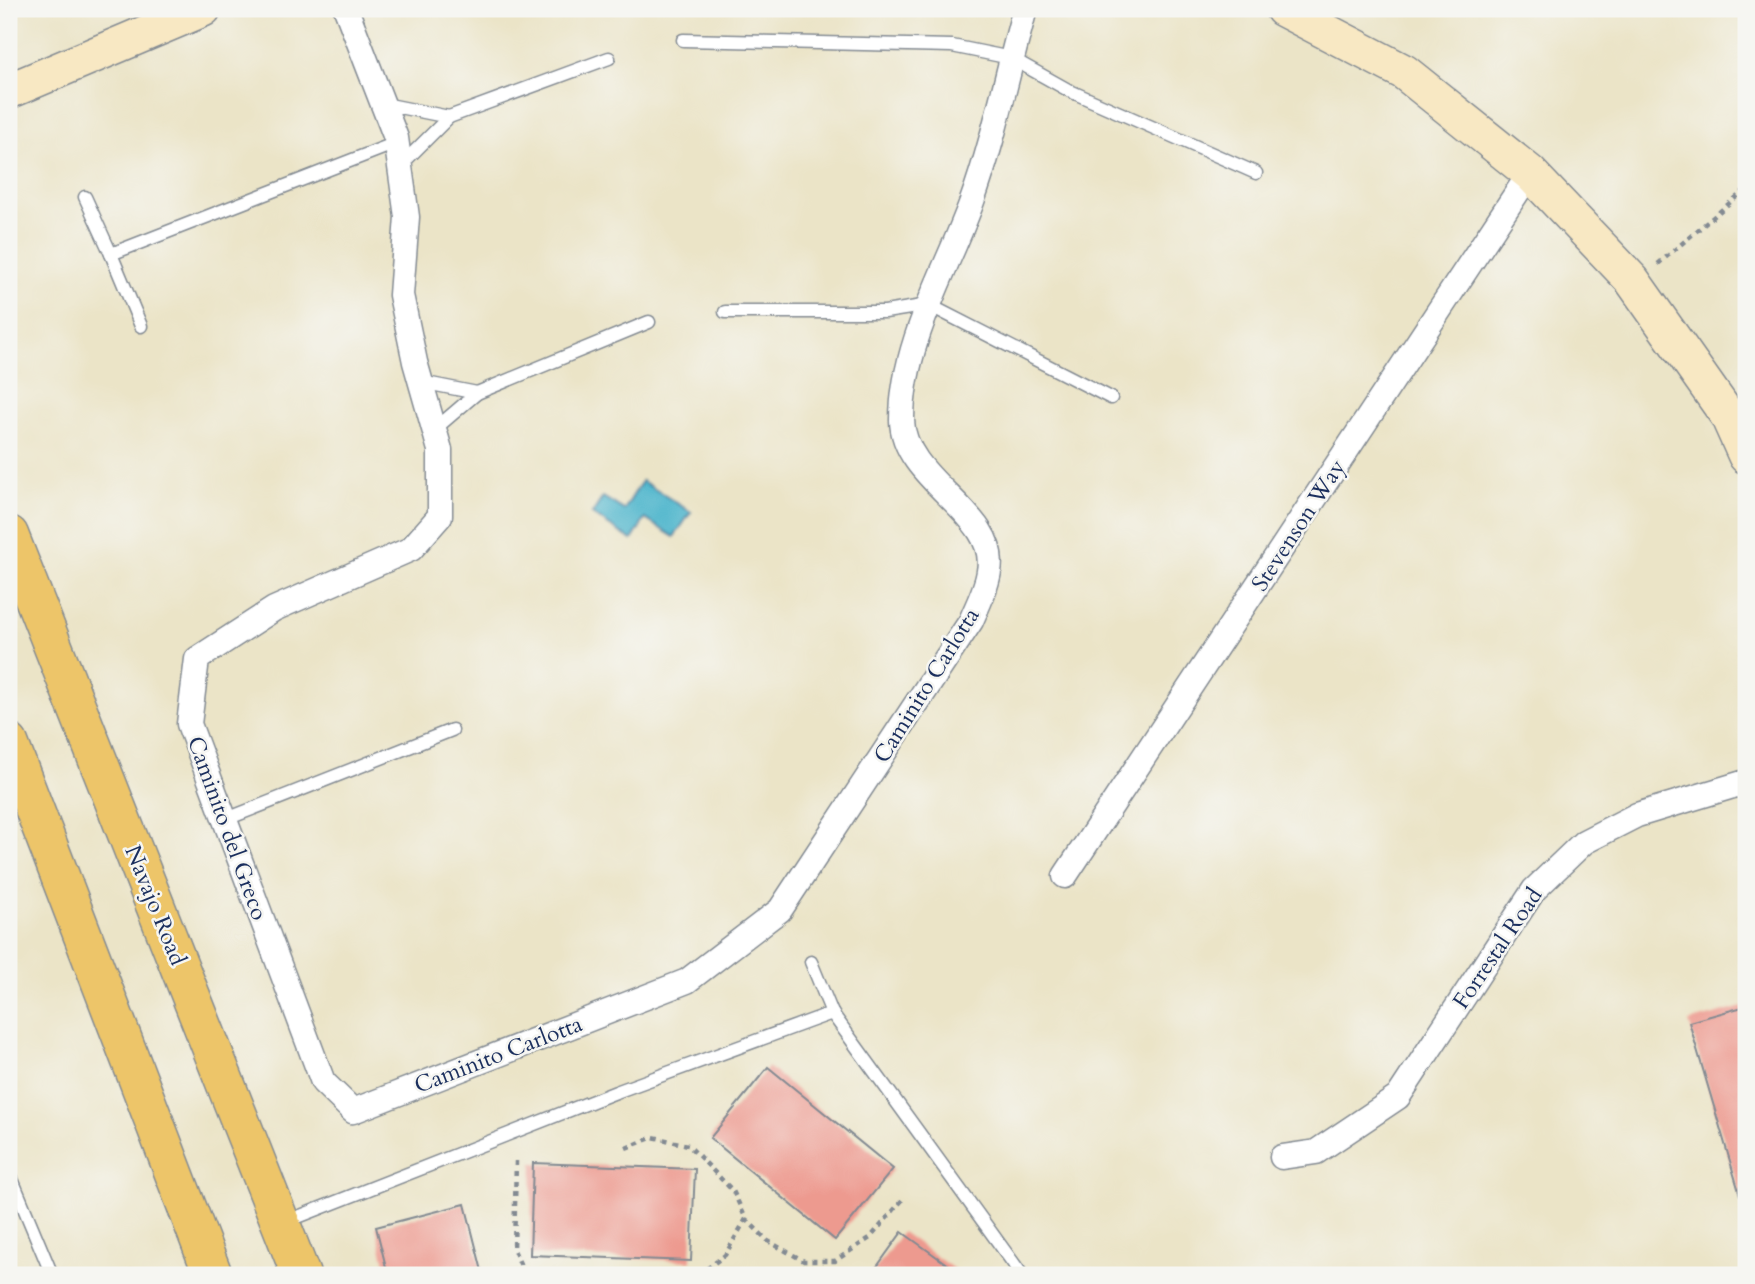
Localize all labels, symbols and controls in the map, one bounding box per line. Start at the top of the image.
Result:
street label: Stevenson Way [1244,453,1353,597]
street label: Caminito Carlotta [866,602,987,769]
street label: Caminito del Greco [180,732,275,924]
street label: Navajo Road [117,841,194,970]
street label: Forrestal Road [1445,881,1550,1015]
street label: Caminito Carlotta [410,1008,587,1101]

